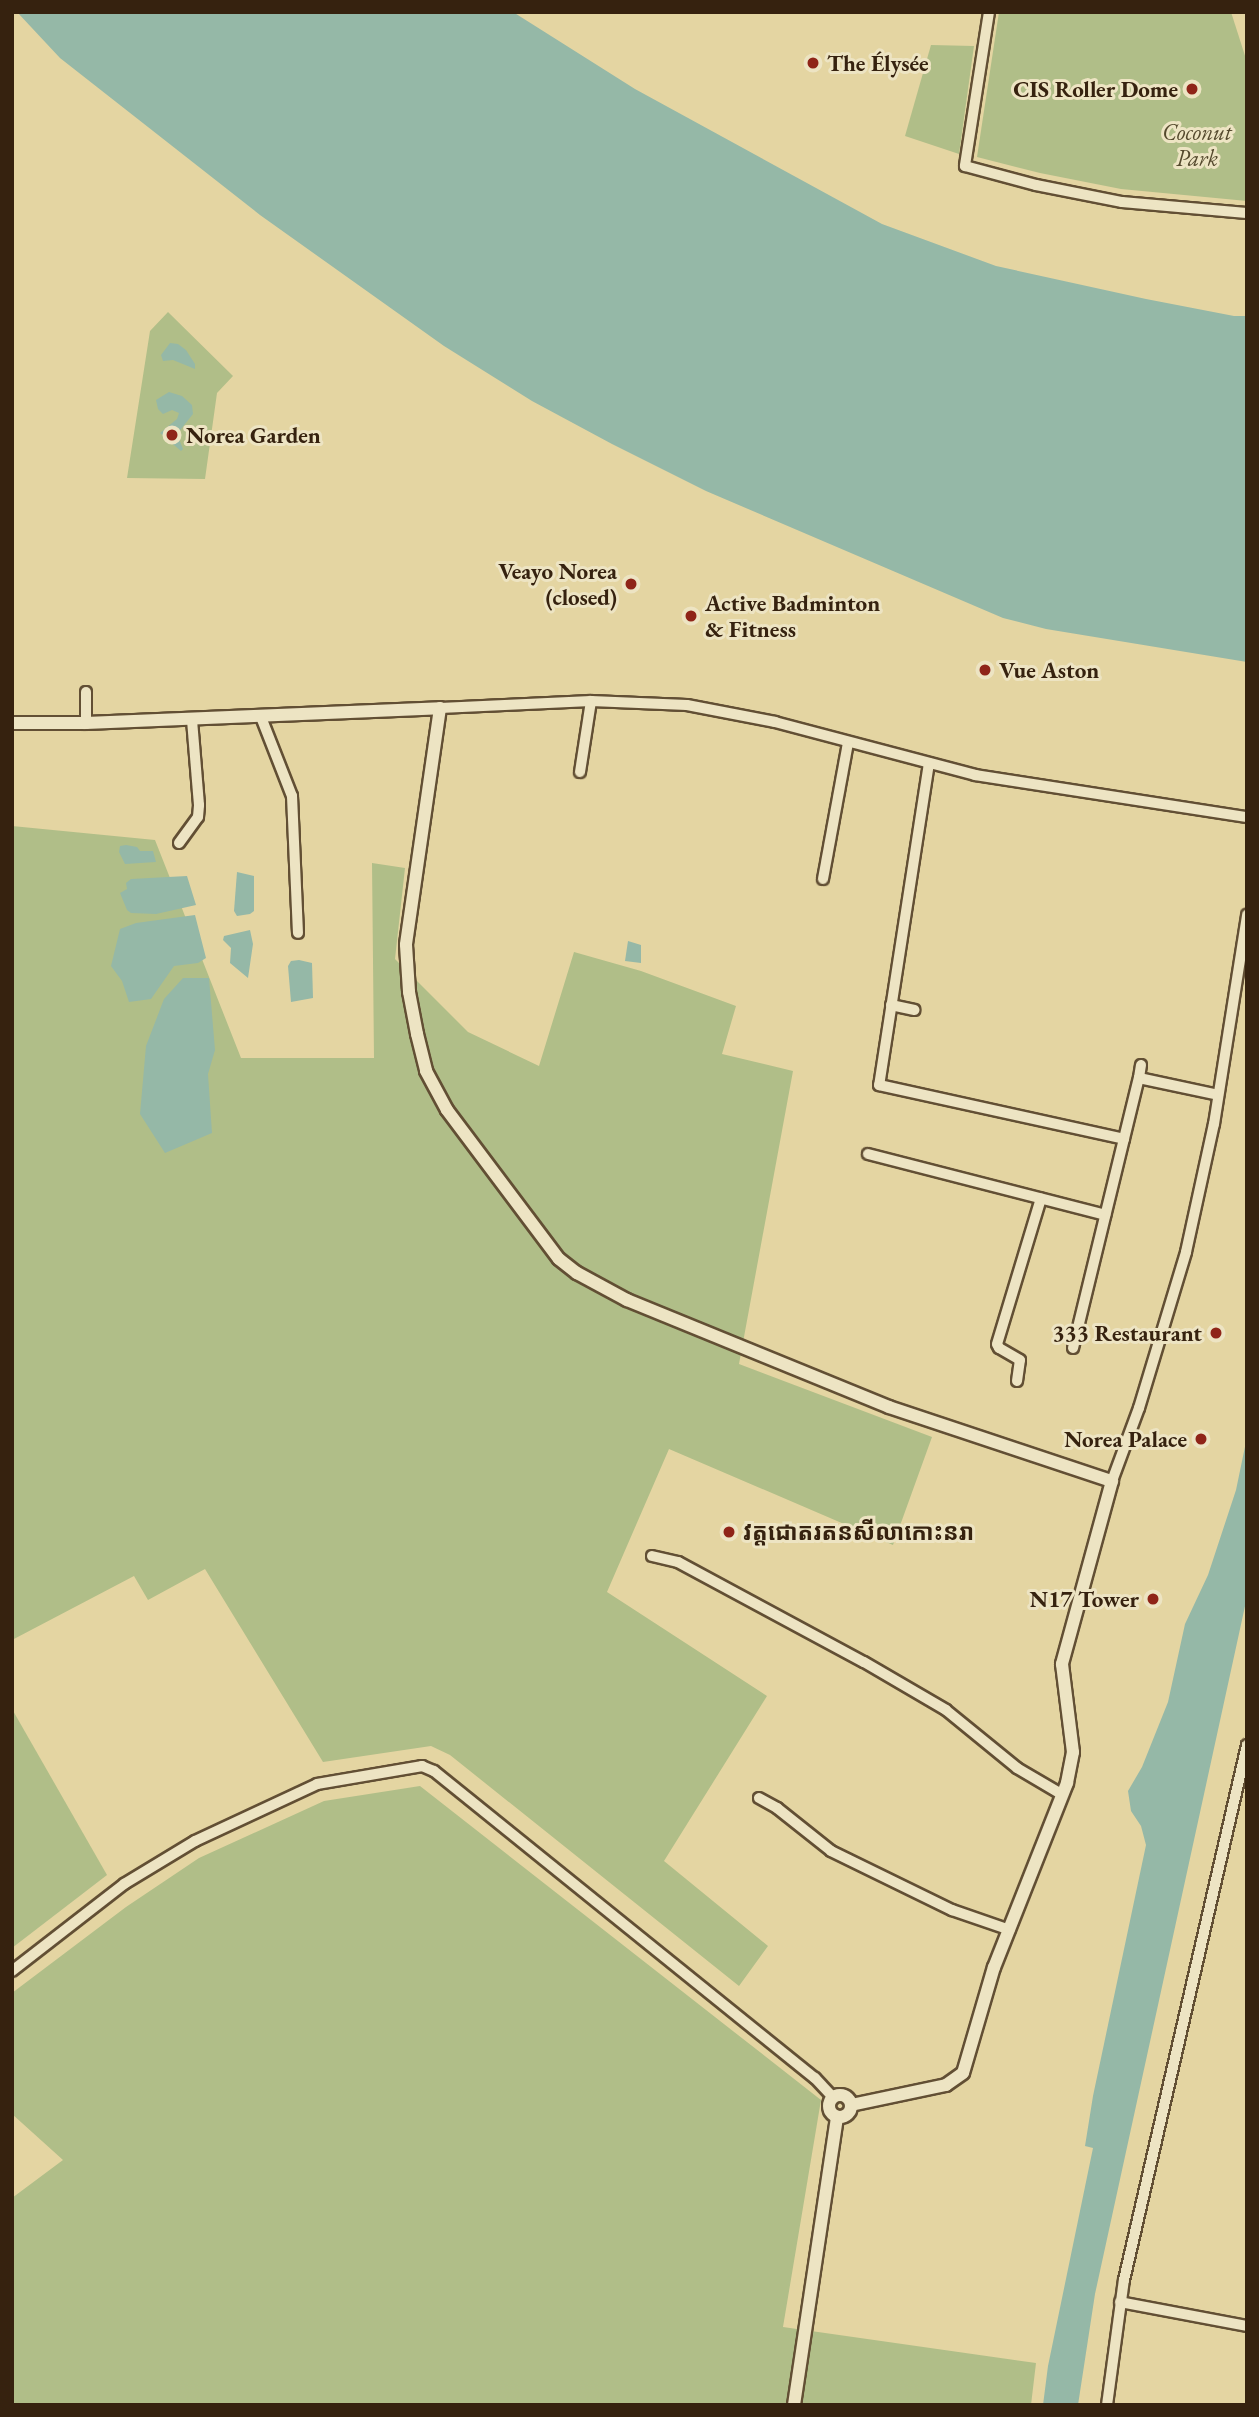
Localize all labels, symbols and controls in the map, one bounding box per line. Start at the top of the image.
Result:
place label: The Élysée [827,49,929,77]
marker: The Élysée [805,55,821,71]
place label: CIS Roller Dome [1013,75,1178,103]
marker: CIS Roller Dome [1184,81,1200,97]
park label: Coconut Park [1162,118,1232,172]
place label: Norea Garden [186,421,321,449]
marker: Norea Garden [164,427,180,443]
place label: Veayo Norea (closed) [498,557,617,611]
marker: Veayo Norea (closed) [623,576,639,592]
place label: Active Badminton & Fitness [705,589,880,643]
marker: Active Badminton & Fitness [683,608,699,624]
place label: Vue Aston [999,656,1099,684]
marker: Vue Aston [977,662,993,678]
place label: 333 Restaurant [1052,1319,1202,1347]
marker: 333 Restaurant [1208,1325,1224,1341]
place label: Norea Palace [1064,1425,1187,1453]
marker: Norea Palace [1193,1431,1209,1447]
place label: វត្តជោតរតនសីលាកោះនរា [743,1518,974,1546]
marker: វត្តជោតរតនសីលាកោះនរា [721,1524,737,1540]
place label: N17 Tower [1030,1585,1139,1613]
marker: N17 Tower [1145,1591,1161,1607]

